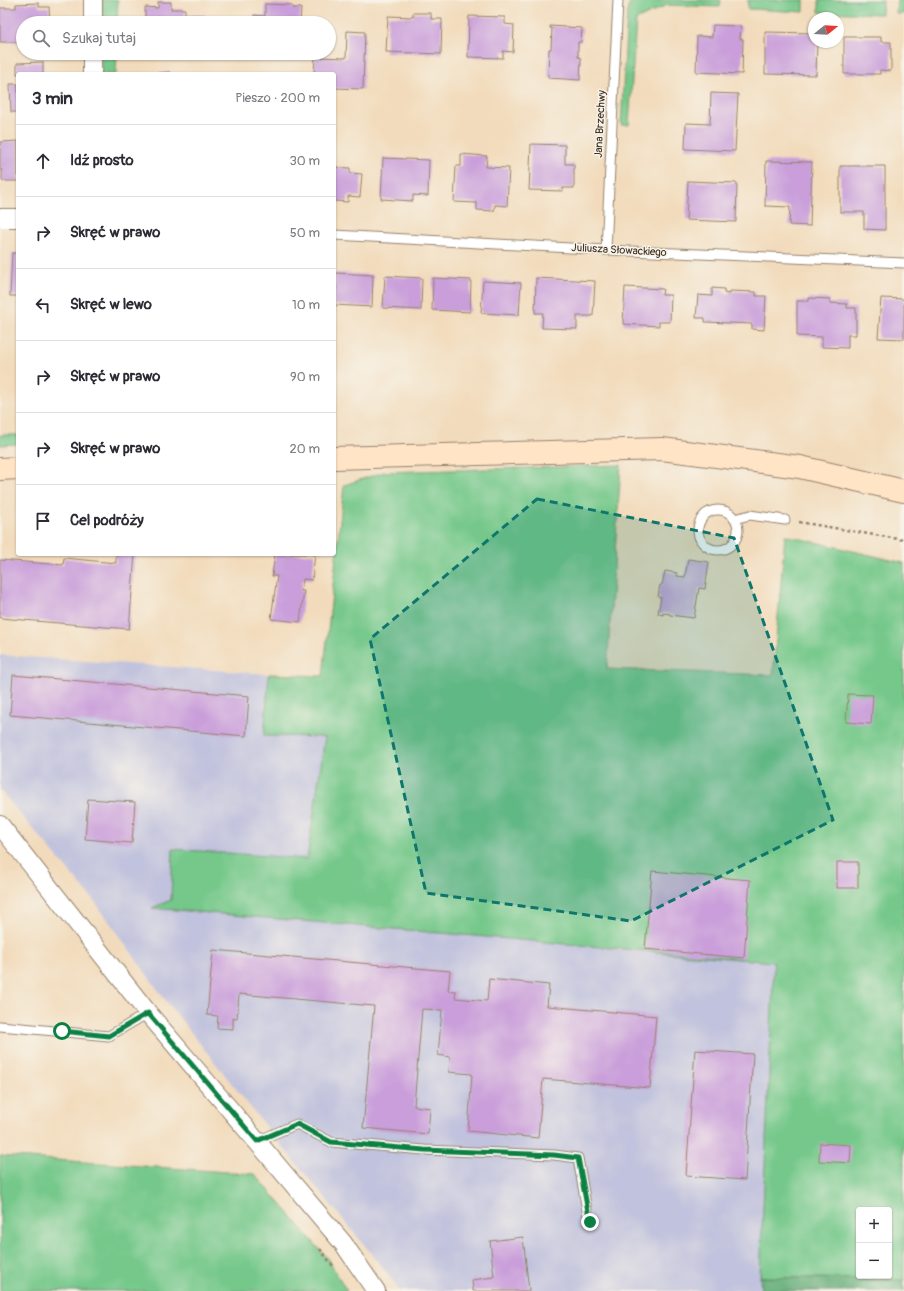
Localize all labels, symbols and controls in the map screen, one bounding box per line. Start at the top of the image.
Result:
north arrow [808,12,844,48]
search box [16,16,336,60]
icon: search [30,27,52,49]
text: Szukaj tutaj [62,29,136,48]
text: 3 min [32,88,73,109]
street label: Jana Brzechwy [592,89,608,158]
text: Pieszo · 200 m [235,90,320,106]
icon: ahead [32,150,54,172]
text: Idź prosto [70,151,134,170]
text: 30 m [290,153,320,169]
icon: right [32,222,54,244]
text: Skręć w prawo [70,223,160,242]
text: 50 m [290,225,320,241]
street label: Juliusza Słowackiego [571,241,667,259]
icon: left [32,294,54,316]
text: Skręć w lewo [70,295,152,314]
text: 10 m [292,297,320,313]
icon: right [32,366,54,388]
text: Skręć w prawo [70,367,160,386]
text: 90 m [290,369,320,385]
icon: right [32,438,54,460]
text: Skręć w prawo [70,439,160,458]
text: 20 m [289,441,320,457]
icon: arrive [32,510,54,532]
text: Cel podróży [70,511,144,530]
route start [53,1022,71,1040]
map controls [856,1207,892,1279]
button: + [856,1207,892,1243]
route end [581,1213,599,1231]
button: − [856,1243,892,1279]

